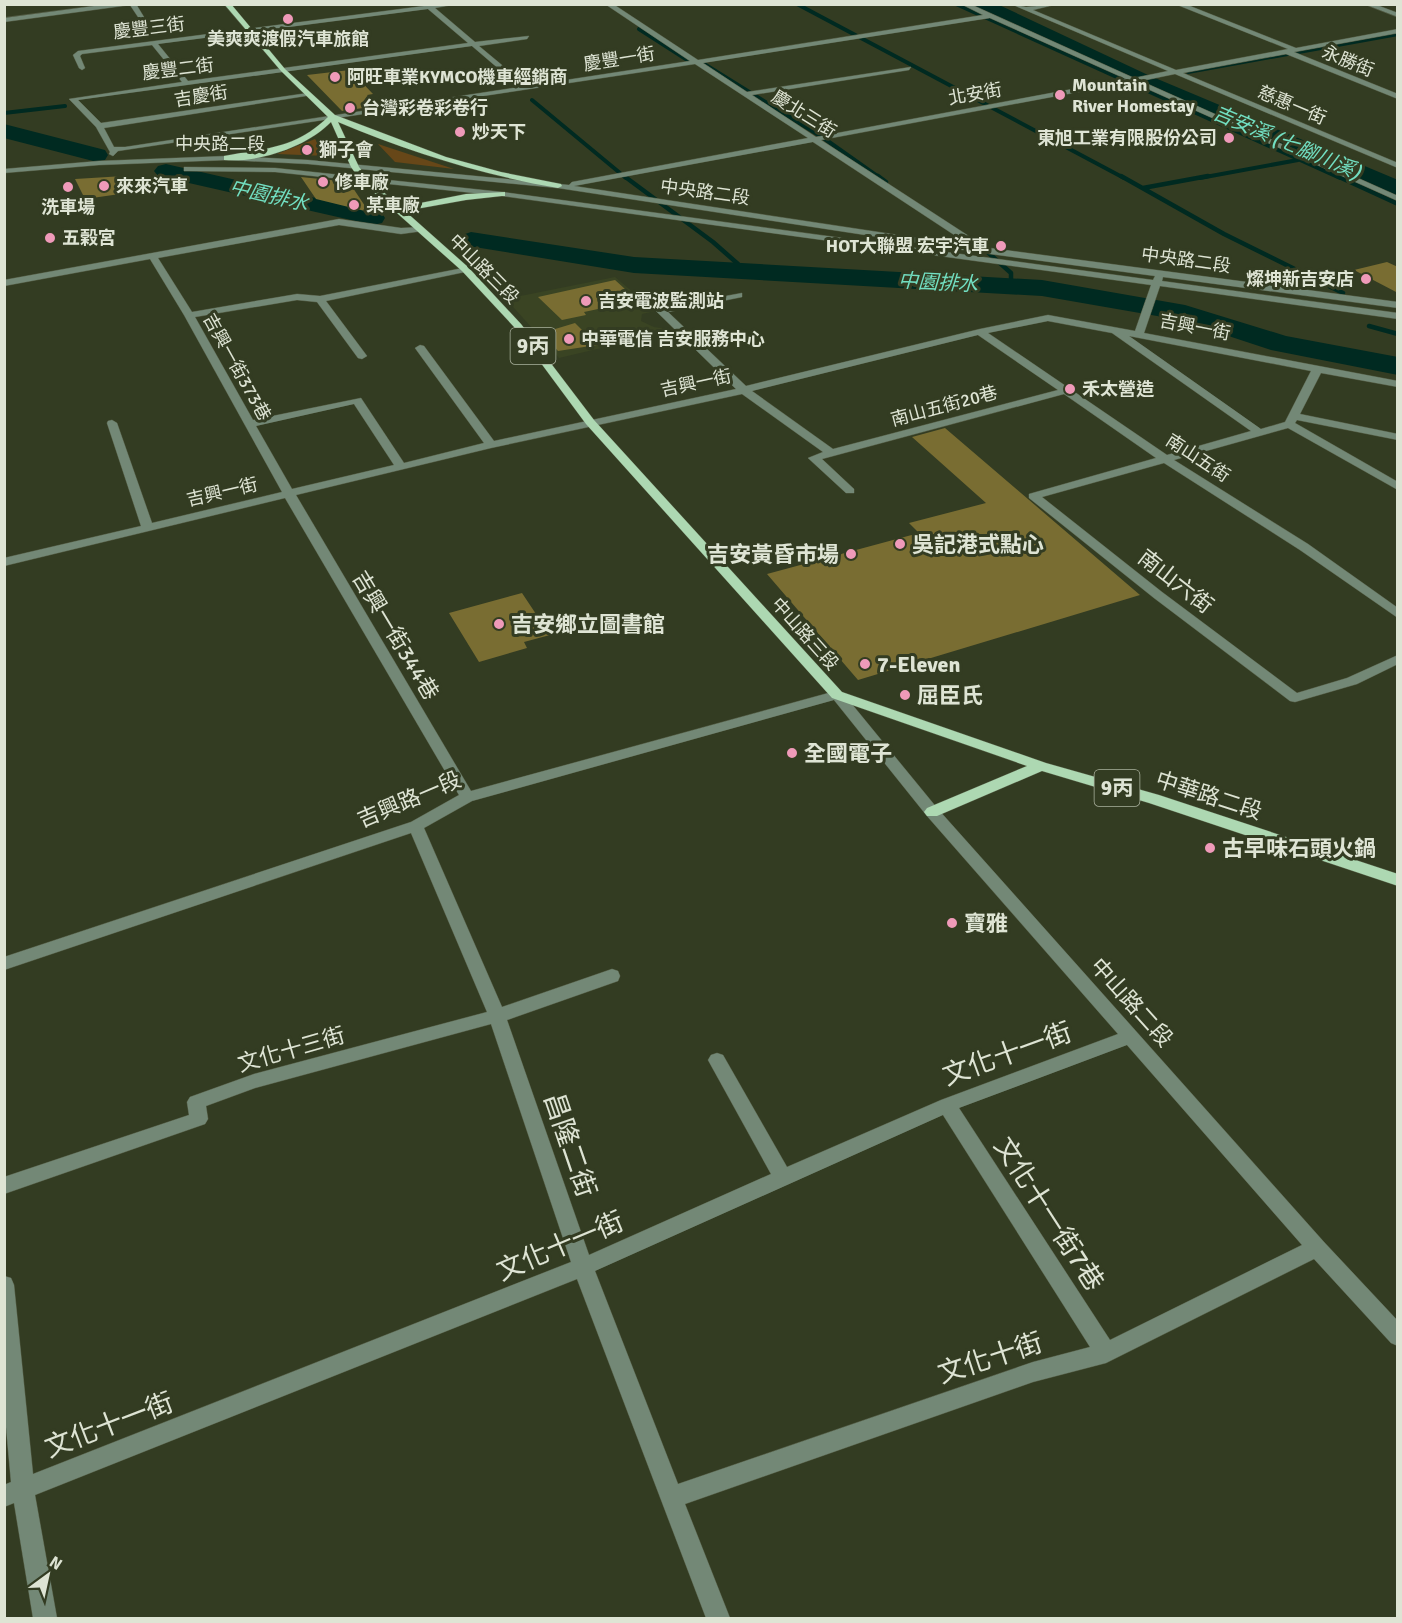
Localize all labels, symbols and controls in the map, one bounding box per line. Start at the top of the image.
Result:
marker: 美爽爽渡假汽車旅館 [281,12,295,26]
street label: 慶豐三街 [112,13,186,43]
place label: 美爽爽渡假汽車旅館 [207,28,369,50]
street label: 永勝街 [1319,41,1377,81]
street label: 慶豐一街 [582,43,656,75]
street label: 慶豐二街 [141,54,215,84]
place label: 阿旺車業KYMCO機車經銷商 [347,66,567,88]
marker: 阿旺車業KYMCO機車經銷商 [328,70,342,84]
place label: Mountain River Homestay [1072,74,1195,117]
street label: 北安街 [947,78,1003,110]
street label: 吉慶街 [173,81,229,111]
street label: 慈惠一街 [1255,81,1329,129]
street label: 慶北三街 [768,86,840,142]
marker: Mountain River Homestay [1053,88,1067,102]
place label: 台灣彩卷彩卷行 [362,97,488,119]
water label: 吉安溪 (七腳川溪) [1209,100,1366,185]
marker: 台灣彩卷彩卷行 [343,101,357,115]
place label: 炒天下 [472,121,526,143]
marker: 炒天下 [453,125,467,139]
place label: 東旭工業有限股份公司 [1037,127,1217,149]
marker: 東旭工業有限股份公司 [1222,131,1236,145]
street label: 中央路二段 [175,133,265,155]
place label: 獅子會 [319,139,374,161]
marker: 獅子會 [300,143,314,157]
place label: 修車廠 [334,171,389,193]
water label: 中園排水 [227,174,312,217]
place label: 來來汽車 [116,175,188,197]
marker: 修車廠 [316,175,330,189]
street label: 中央路二段 [659,175,751,209]
marker: 來來汽車 [97,179,111,193]
marker: 洗車場 [61,180,75,194]
place label: 某車廠 [366,194,420,216]
place label: 洗車場 [41,196,95,218]
marker: 某車廠 [347,198,361,212]
place label: 五榖宮 [62,227,116,249]
street label: 中山路三段 [444,229,524,309]
marker: 五榖宮 [43,231,57,245]
place label: HOT大聯盟 宏宇汽車 [826,235,989,257]
marker: HOT大聯盟 宏宇汽車 [994,239,1008,253]
street label: 中央路二段 [1140,243,1232,277]
water label: 中園排水 [897,268,980,297]
place label: 燦坤新吉安店 [1246,268,1354,290]
marker: 燦坤新吉安店 [1359,272,1373,286]
place label: 吉安電波監測站 [598,290,724,312]
marker: 吉安電波監測站 [579,294,593,308]
street label: 吉興一街 [1158,309,1232,345]
street label: 吉興一街373巷 [198,310,276,424]
road number: 9丙 [510,328,556,364]
place label: 中華電信 吉安服務中心 [581,328,765,350]
marker: 中華電信 吉安服務中心 [562,332,576,346]
street label: 吉興一街 [658,365,734,401]
place label: 禾太營造 [1082,378,1154,400]
street label: 南山五街20巷 [888,381,1000,431]
marker: 禾太營造 [1063,382,1077,396]
street label: 南山五街 [1162,429,1234,487]
street label: 吉興一街 [184,473,260,511]
place label: 吳記港式點心 [912,531,1044,558]
marker: 吳記港式點心 [893,537,907,551]
place label: 吉安黃昏市場 [707,541,839,568]
street label: 南山六街 [1133,544,1219,619]
marker: 吉安黃昏市場 [844,547,858,561]
street label: 吉興一街344巷 [346,566,445,705]
street label: 中山路三段 [767,593,843,675]
place label: 吉安鄉立圖書館 [511,611,665,638]
marker: 吉安鄉立圖書館 [492,617,506,631]
place label: 7-Eleven [877,651,960,678]
marker: 7-Eleven [858,657,872,671]
place label: 屈臣氏 [917,682,983,709]
marker: 屈臣氏 [898,688,912,702]
place label: 全國電子 [804,740,892,767]
marker: 全國電子 [785,746,799,760]
street label: 吉興路一段 [353,766,465,833]
street label: 中華路二段 [1152,766,1265,825]
road number: 9丙 [1094,770,1140,806]
place label: 古早味石頭火鍋 [1222,835,1376,862]
marker: 古早味石頭火鍋 [1203,841,1217,855]
place label: 寶雅 [964,910,1008,937]
marker: 寶雅 [945,916,959,930]
street label: 中山路二段 [1085,952,1178,1052]
street label: 文化十一街 [938,1016,1076,1093]
street label: 文化十三街 [235,1021,348,1078]
street label: 昌隆二街 [536,1089,603,1202]
street label: 文化十一街7巷 [987,1131,1111,1297]
street label: 文化十一街 [492,1205,629,1288]
street label: 文化十街 [934,1326,1047,1391]
street label: 文化十一街 [40,1386,178,1465]
north arrow [18,1545,78,1605]
text: N [46,1552,66,1575]

